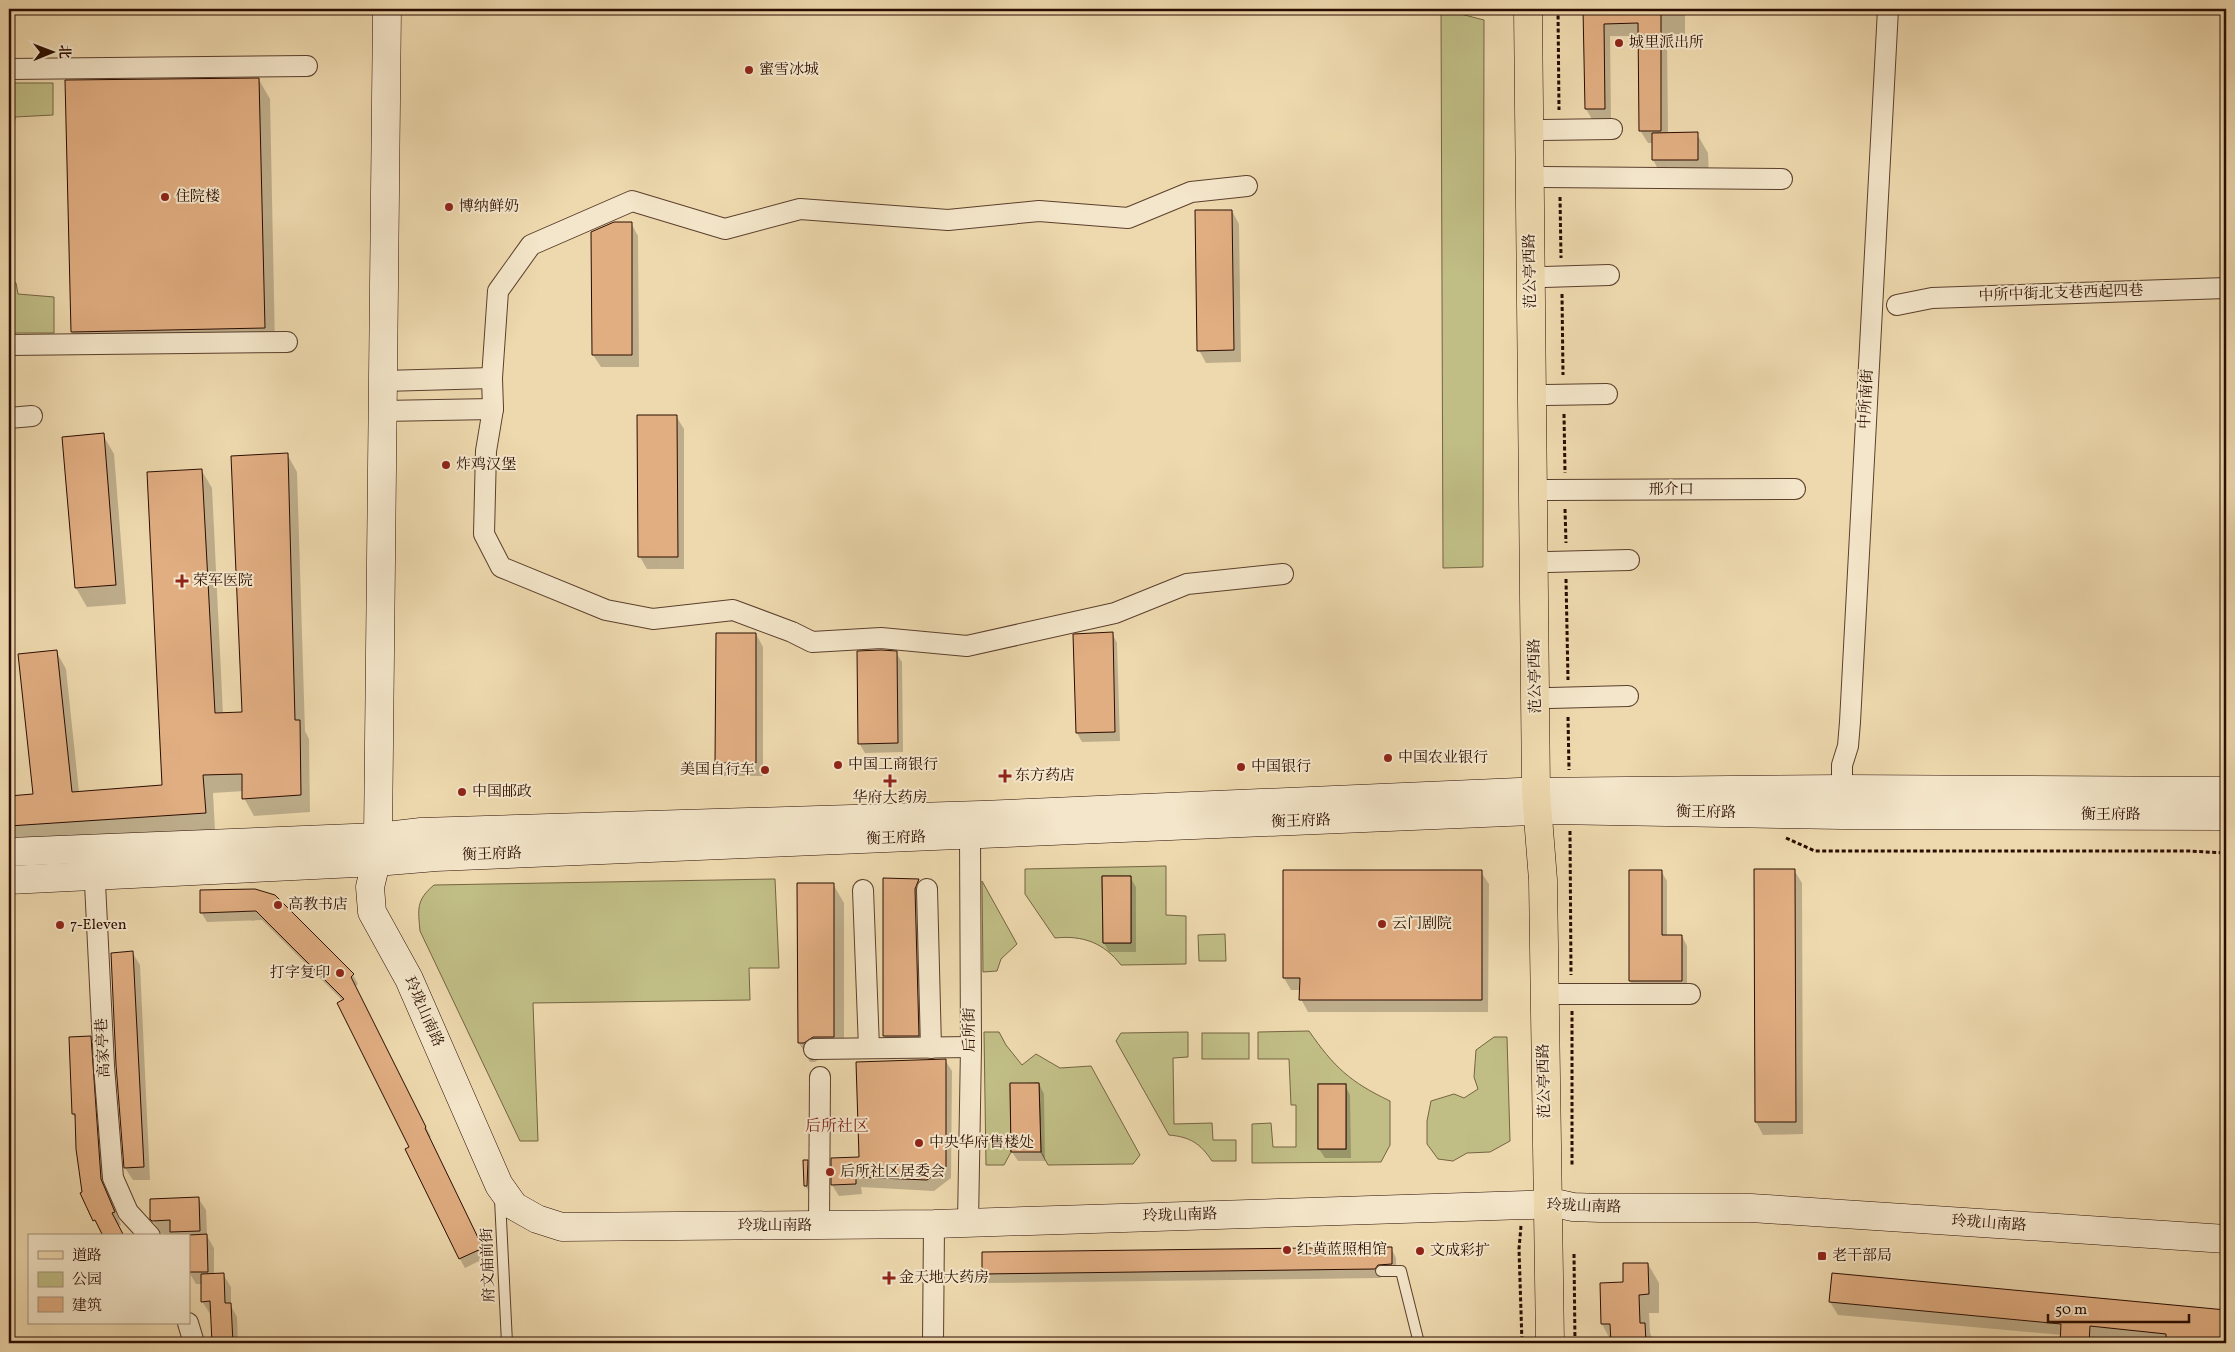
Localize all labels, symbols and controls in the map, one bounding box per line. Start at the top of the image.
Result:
north arrow [28,28,78,78]
place label: 城里派出所 [1629,33,1704,54]
marker: 城里派出所 [1613,37,1625,49]
text: 北 [54,45,73,59]
place label: 蜜雪冰城 [759,60,819,81]
marker: 蜜雪冰城 [743,64,755,76]
place label: 住院楼 [175,187,220,208]
marker: 住院楼 [159,191,171,203]
place label: 博纳鲜奶 [459,197,519,218]
marker: 博纳鲜奶 [443,201,455,213]
street label: 范公亭西路 [1520,233,1542,309]
street label: 中所中街北支巷西起四巷 [1978,281,2144,307]
street label: 中所南街 [1855,368,1879,430]
place label: 炸鸡汉堡 [456,455,516,476]
marker: 炸鸡汉堡 [440,459,452,471]
street label: 邢介口 [1648,480,1694,501]
place label: 荣军医院 [193,571,253,592]
marker: 荣军医院 [175,574,189,588]
street label: 范公亭西路 [1525,638,1547,714]
place label: 中国农业银行 [1398,748,1488,769]
marker: 中国农业银行 [1382,752,1394,764]
place label: 中国工商银行 [848,755,938,776]
place label: 中国银行 [1251,757,1311,778]
marker: 中国工商银行 [832,759,844,771]
place label: 美国自行车 [680,760,755,781]
marker: 中国银行 [1235,761,1247,773]
marker: 美国自行车 [759,764,771,776]
place label: 东方药店 [1015,766,1075,787]
marker: 东方药店 [999,770,1011,782]
marker: 华府大药房 [884,775,896,787]
place label: 中国邮政 [472,782,532,803]
marker: 中国邮政 [456,786,468,798]
place label: 华府大药房 [852,788,928,809]
street label: 衡王府路 [1676,802,1736,824]
street label: 衡王府路 [2081,805,2141,826]
street label: 衡王府路 [1271,810,1331,834]
street label: 衡王府路 [866,827,926,851]
street label: 衡王府路 [462,843,522,867]
place label: 高教书店 [288,895,348,916]
marker: 高教书店 [272,899,284,911]
place label: 云门剧院 [1392,914,1452,935]
place label: 7-Eleven [70,915,127,936]
marker: 云门剧院 [1376,918,1388,930]
marker: 7-Eleven [54,919,66,931]
place label: 打字复印 [270,963,330,984]
marker: 打字复印 [334,967,346,979]
street label: 玲珑山南路 [398,973,448,1051]
street label: 后所街 [960,1007,981,1053]
street label: 高家亭巷 [92,1017,116,1079]
street label: 范公亭西路 [1534,1043,1556,1119]
district label: 后所社区 [805,1116,869,1138]
place label: 中央华府售楼处 [929,1133,1034,1154]
marker: 中央华府售楼处 [913,1137,925,1149]
place label: 后所社区居委会 [840,1162,945,1183]
marker: 后所社区居委会 [824,1166,836,1178]
street label: 玲珑山南路 [1546,1195,1622,1219]
street label: 玲珑山南路 [1142,1204,1218,1228]
street label: 玲珑山南路 [1951,1211,2027,1237]
street label: 玲珑山南路 [737,1216,813,1237]
street label: 府文庙前街 [477,1227,501,1303]
legend [28,1234,190,1324]
place label: 红黄蓝照相馆 [1297,1240,1387,1261]
place label: 文成彩扩 [1430,1241,1490,1262]
marker: 红黄蓝照相馆 [1281,1244,1293,1256]
marker: 文成彩扩 [1414,1245,1426,1257]
text: 道路 [72,1246,102,1267]
place label: 老干部局 [1832,1246,1892,1267]
marker: 老干部局 [1816,1250,1828,1262]
place label: 金天地大药房 [899,1268,989,1289]
text: 公园 [72,1270,102,1291]
marker: 金天地大药房 [883,1272,895,1284]
scale bar [2048,1292,2189,1324]
text: 建筑 [72,1296,102,1317]
text: 50 m [2055,1300,2087,1321]

